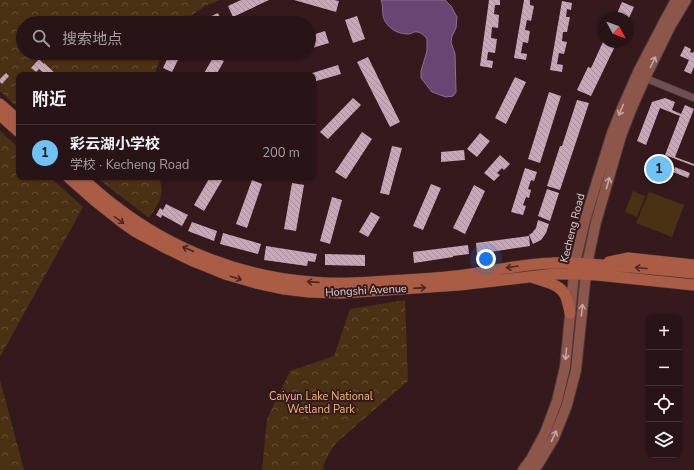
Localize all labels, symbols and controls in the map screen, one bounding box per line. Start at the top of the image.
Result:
north arrow [598,12,634,48]
search box [16,16,316,60]
icon: search [30,27,52,49]
text: 搜索地点 [62,29,122,49]
one-way arrow [650,56,657,68]
text: 附近 [32,88,66,111]
one-way arrow [617,103,625,115]
text: 彩云湖小学校 [70,134,160,154]
text: 1 [41,144,49,162]
text: 200 m [262,144,300,162]
pin: 1 [646,154,672,184]
text: 学校 · Kecheng Road [70,156,189,174]
one-way arrow [605,177,612,190]
street label: Kecheng Road [557,192,588,264]
one-way arrow [114,216,125,224]
one-way arrow [182,245,194,252]
your location [476,249,496,269]
one-way arrow [506,263,519,271]
one-way arrow [635,264,648,272]
one-way arrow [229,274,241,282]
one-way arrow [307,279,320,286]
street label: Hongshi Avenue [325,281,407,300]
one-way arrow [413,284,426,291]
one-way arrow [578,304,586,317]
map controls [646,314,682,458]
button: + [646,314,682,350]
one-way arrow [563,347,570,360]
button: − [646,350,682,386]
button: locate [646,386,682,422]
park label: Caiyun Lake National Wetland Park [269,389,374,417]
button: layers [646,422,682,458]
one-way arrow [551,431,558,443]

